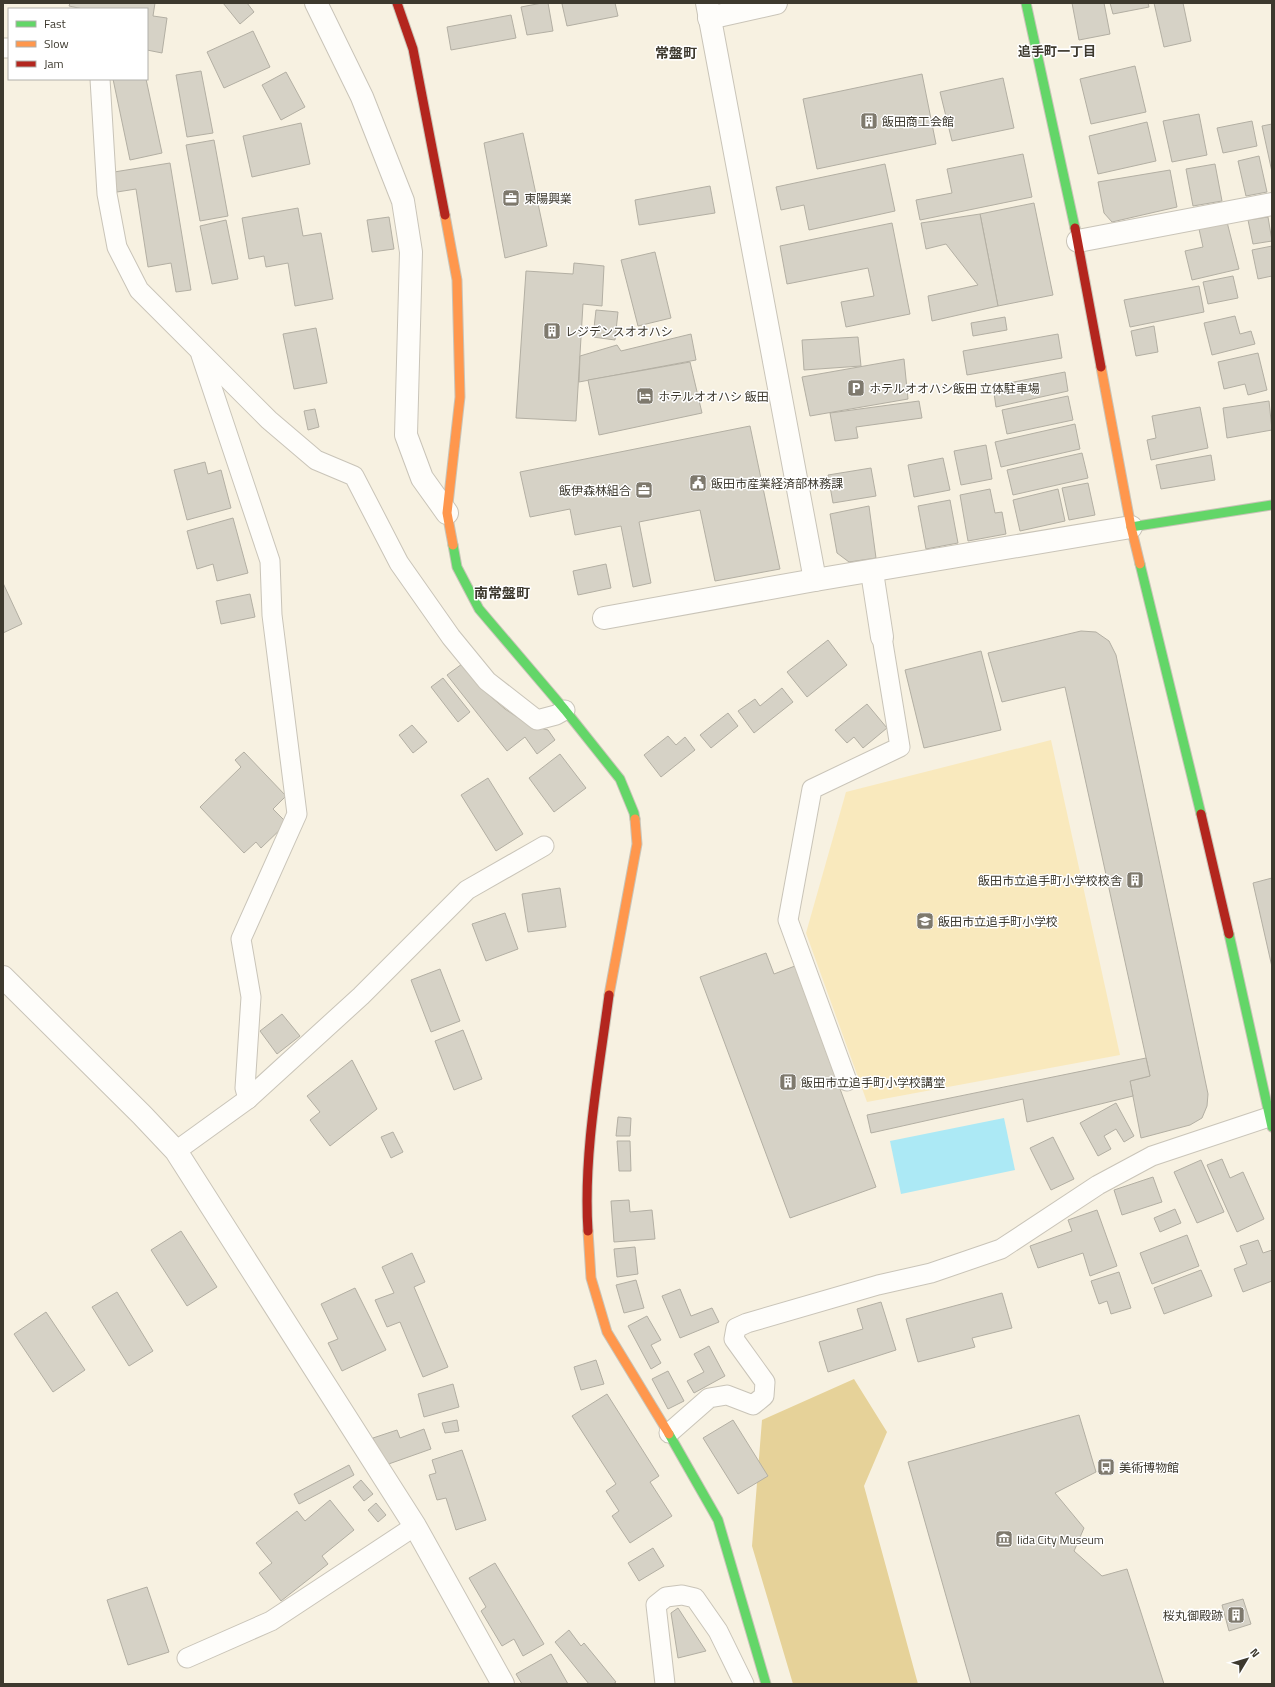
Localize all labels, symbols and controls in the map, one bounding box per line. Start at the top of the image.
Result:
legend [8,8,148,80]
text: Fast [44,14,67,33]
text: Slow [44,34,69,53]
district label: 追手町一丁目 [1018,41,1096,61]
district label: 常盤町 [655,42,697,63]
text: Jam [44,54,64,73]
building icon: 飯田商工会館 [859,111,879,131]
place label: 飯田商工会館 [882,112,954,131]
office icon: 東陽興業 [501,188,521,208]
place label: 東陽興業 [524,189,572,208]
building icon: レジデンスオオハシ [542,321,562,341]
place label: レジデンスオオハシ [565,322,673,341]
parking icon: ホテルオオハシ飯田 立体駐車場 [846,378,866,398]
place label: ホテルオオハシ飯田 立体駐車場 [869,379,1040,398]
hotel icon: ホテルオオハシ 飯田 [635,386,655,406]
place label: ホテルオオハシ 飯田 [658,387,769,406]
public building icon: 飯田市産業経済部林務課 [688,473,708,493]
place label: 飯田市産業経済部林務課 [711,474,843,493]
office icon: 飯伊森林組合 [634,480,654,500]
place label: 飯伊森林組合 [559,481,631,500]
district label: 南常盤町 [474,582,530,603]
building icon: 飯田市立追手町小学校校舎 [1125,870,1145,890]
place label: 飯田市立追手町小学校校舎 [978,871,1122,890]
school or university icon: 飯田市立追手町小学校 [915,911,935,931]
place label: 飯田市立追手町小学校 [938,912,1058,931]
building icon: 飯田市立追手町小学校講堂 [778,1072,798,1092]
place label: 飯田市立追手町小学校講堂 [801,1073,945,1092]
bus stop icon: 美術博物館 [1096,1457,1116,1477]
place label: 美術博物館 [1119,1458,1179,1477]
museum icon: Iida City Museum [994,1529,1014,1549]
place label: Iida City Museum [1017,1530,1104,1549]
building icon: 桜丸御殿跡 [1226,1605,1246,1625]
place label: 桜丸御殿跡 [1163,1606,1223,1625]
north arrow [1227,1639,1267,1679]
text: N [1246,1645,1264,1661]

